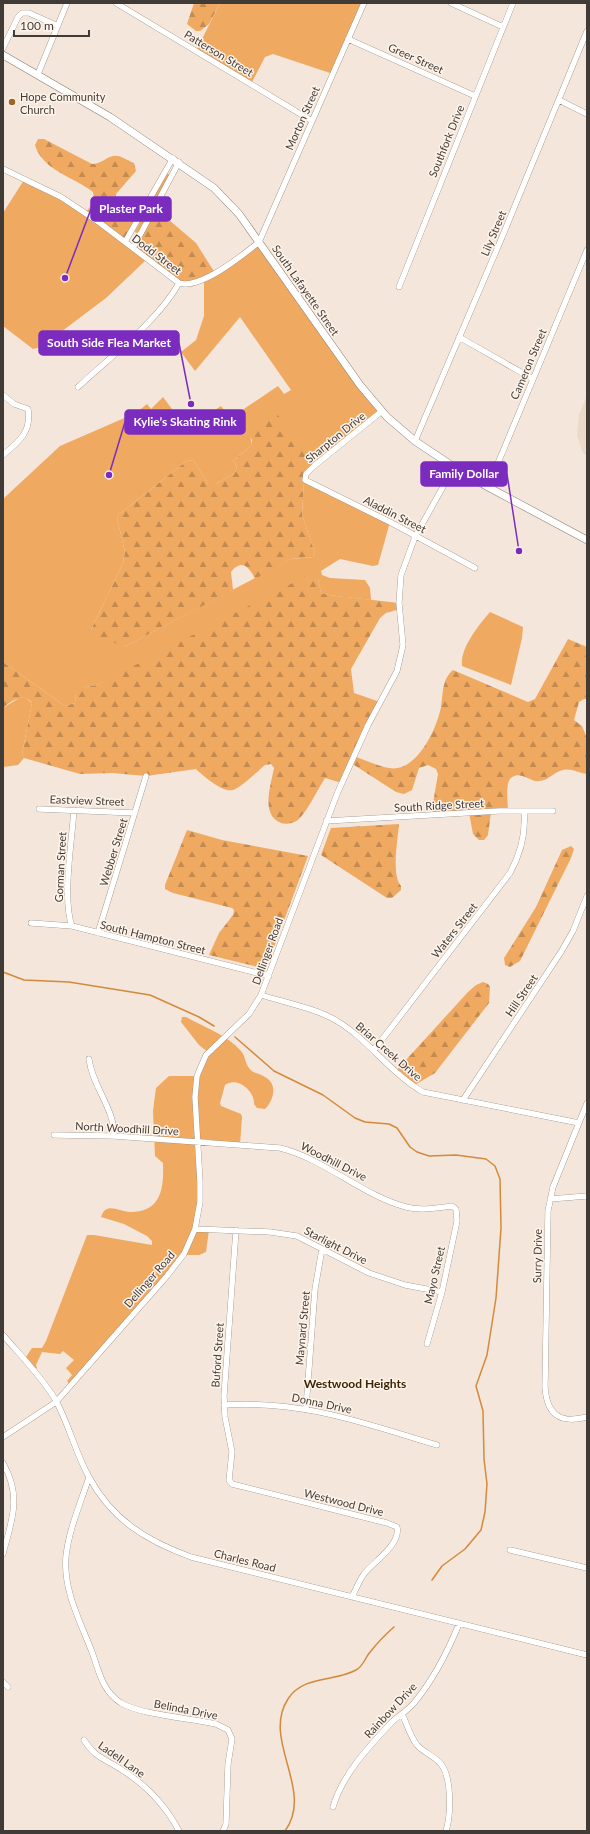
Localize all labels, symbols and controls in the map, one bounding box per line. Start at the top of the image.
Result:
scale bar [14,12,89,38]
text: 100 m [20,18,54,33]
street label: Patterson Street [182,27,256,79]
street label: Greer Street [386,40,446,76]
street label: Morton Street [282,84,322,152]
place label: Hope Community Church [20,90,106,116]
marker: Hope Community Church [7,97,17,107]
street label: Southfork Drive [426,103,466,179]
callout: Plaster Park [91,197,171,221]
text: Plaster Park [99,201,164,216]
street label: Lily Street [478,208,508,258]
street label: Dodd Street [130,231,184,277]
street label: South Lafayette Street [270,242,342,338]
street label: Cameron Street [507,327,549,401]
callout: South Side Flea Market [39,331,179,355]
text: South Side Flea Market [47,335,171,350]
street label: Sharpton Drive [303,409,368,465]
callout: Kylie’s Skating Rink [125,410,245,434]
text: Kylie’s Skating Rink [133,414,237,429]
callout: Family Dollar [421,462,507,486]
text: Family Dollar [429,466,499,481]
street label: Aladdin Street [362,493,428,535]
street label: Eastview Street [49,792,125,808]
street label: South Ridge Street [394,796,484,814]
street label: Webber Street [97,816,130,887]
street label: Gorman Street [52,831,68,903]
street label: Waters Street [428,900,480,960]
street label: Dellinger Road [249,916,285,986]
street label: South Hampton Street [99,918,207,956]
street label: Hill Street [502,971,540,1019]
street label: Briar Creek Drive [353,1019,425,1083]
street label: North Woodhill Drive [75,1119,179,1137]
street label: Woodhill Drive [299,1139,369,1183]
street label: Starlight Drive [302,1224,370,1267]
street label: Surry Drive [530,1228,544,1283]
street label: Mayo Street [421,1245,447,1305]
street label: Dellinger Road [121,1248,177,1310]
street label: Maynard Street [292,1290,312,1366]
street label: Buford Street [208,1322,226,1388]
district label: Westwood Heights [304,1376,406,1391]
street label: Donna Drive [291,1390,354,1416]
street label: Westwood Drive [303,1486,385,1518]
street label: Charles Road [213,1546,277,1574]
street label: Rainbow Drive [361,1680,419,1740]
street label: Belinda Drive [153,1696,219,1722]
street label: Ladell Lane [96,1738,148,1780]

